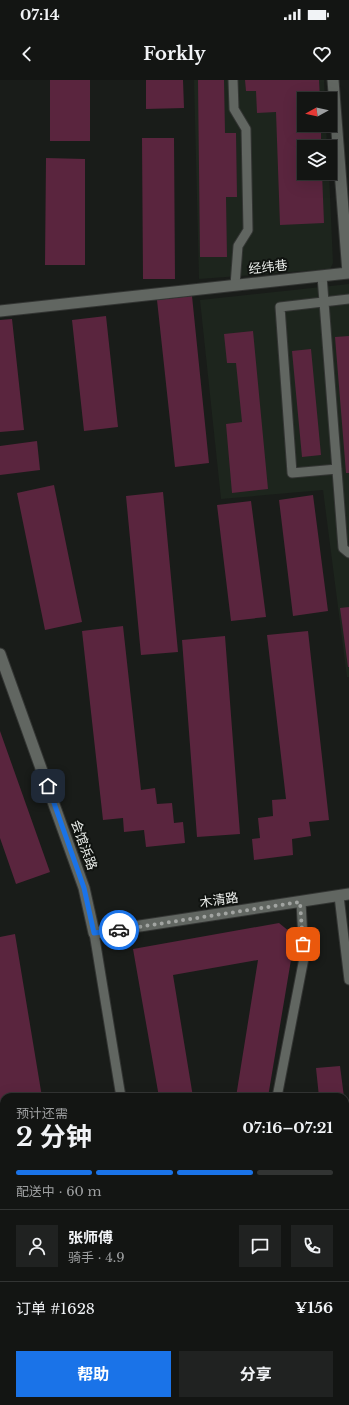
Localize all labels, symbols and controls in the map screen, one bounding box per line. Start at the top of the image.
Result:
text: 07:14 [20,5,60,24]
icon: back [16,43,38,65]
text: Forkly [143,43,206,65]
icon: heart [311,43,333,65]
north arrow [297,92,337,132]
map controls [297,92,337,180]
button: layers [297,140,337,180]
street label: 经纬巷 [248,257,288,277]
pin [31,769,65,803]
icon: home [37,775,59,797]
street label: 会馆浜路 [67,818,101,872]
street label: 木清路 [198,889,240,911]
courier [99,910,139,950]
icon: car [108,919,130,941]
pin [286,927,320,961]
icon: bag [292,933,314,955]
text: 预计还需 [16,1105,68,1122]
text: 07:16–07:21 [242,1118,333,1137]
text: 2 分钟 [16,1121,92,1153]
text: 配送中 · 60 m [16,1183,102,1200]
button: person [16,1225,58,1267]
button: chat [239,1225,281,1267]
button: phone [291,1225,333,1267]
text: 张师傅 [68,1228,113,1247]
text: 骑手 · 4.9 [68,1249,125,1266]
text: ¥156 [295,1298,333,1317]
text: 订单 #1628 [16,1299,95,1318]
button: 帮助 [16,1351,171,1397]
button: 分享 [179,1351,333,1397]

